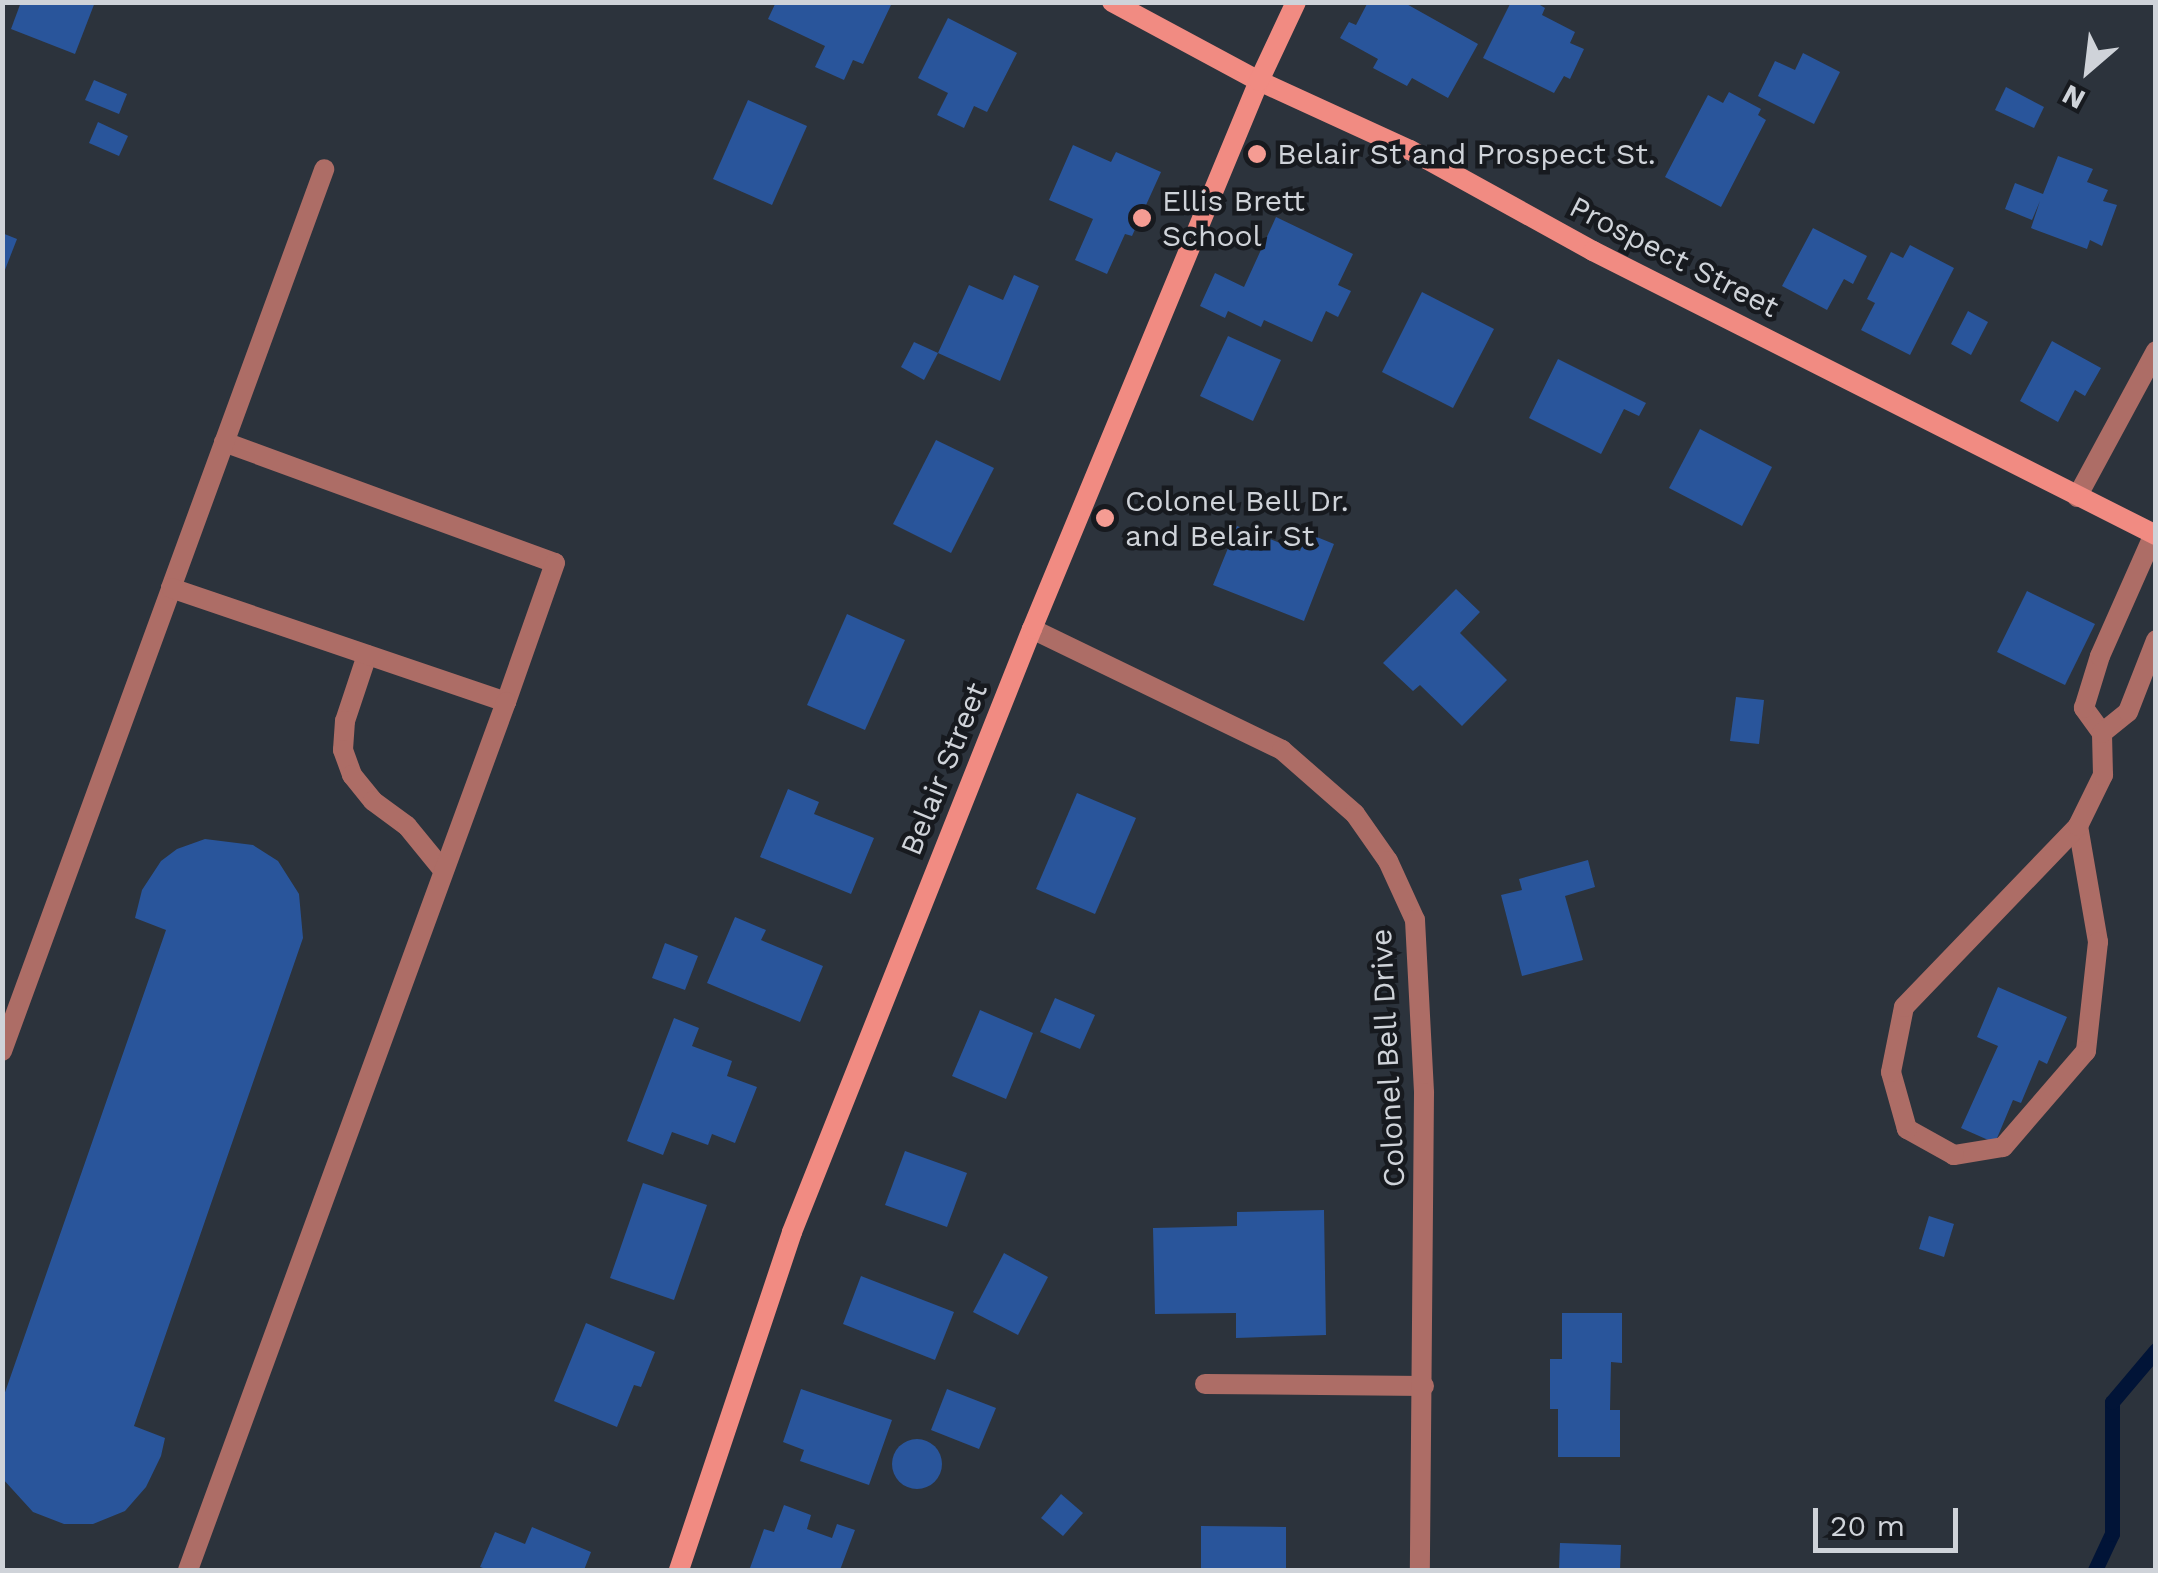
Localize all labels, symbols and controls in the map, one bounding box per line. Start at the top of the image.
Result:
north arrow [2038,20,2138,120]
text: N [2057,77,2091,116]
place label: Belair St and Prospect St. [1277,136,1656,172]
marker: Belair St and Prospect St. [1246,143,1268,165]
place label: Ellis Brett School [1162,183,1305,254]
street label: Prospect Street [1563,189,1785,325]
marker: Ellis Brett School [1131,207,1153,229]
place label: Colonel Bell Dr. and Belair St [1125,483,1351,554]
marker: Colonel Bell Dr. and Belair St [1094,507,1116,529]
street label: Belair Street [893,677,995,861]
street label: Colonel Bell Drive [1363,927,1413,1189]
scale bar [1818,1488,1963,1550]
text: 20 m [1830,1508,1905,1543]

